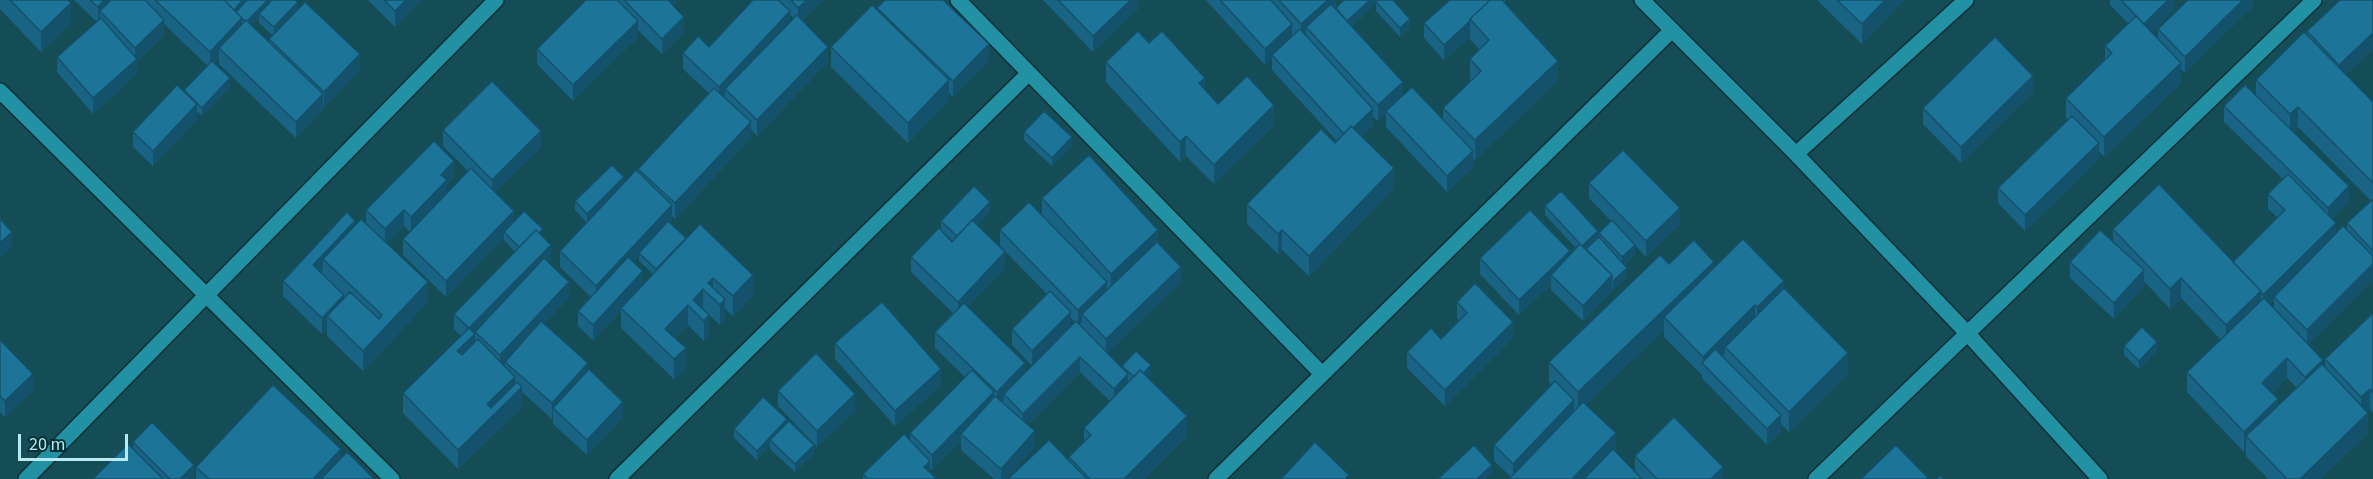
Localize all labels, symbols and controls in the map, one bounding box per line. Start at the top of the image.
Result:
scale bar [21,422,130,460]
text: 20 m [29,432,65,457]

